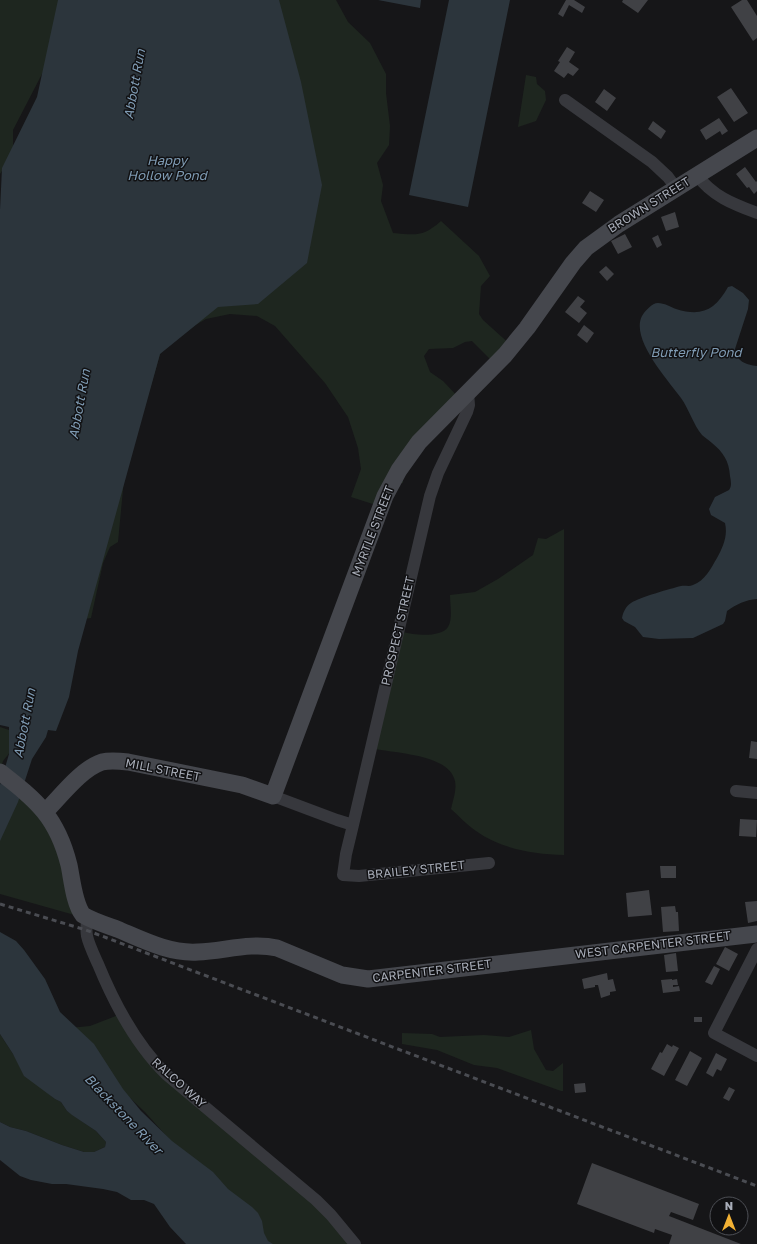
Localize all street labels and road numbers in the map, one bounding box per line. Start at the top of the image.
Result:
street label: BROWN STREET [605,173,693,236]
street label: MYRTLE STREET [348,483,397,578]
street label: PROSPECT STREET [378,574,417,687]
street label: MILL STREET [124,755,202,784]
street label: BRAILEY STREET [366,857,466,882]
street label: WEST CARPENTER STREET [574,927,732,961]
street label: CARPENTER STREET [372,956,493,985]
street label: RALCO WAY [149,1054,210,1111]

